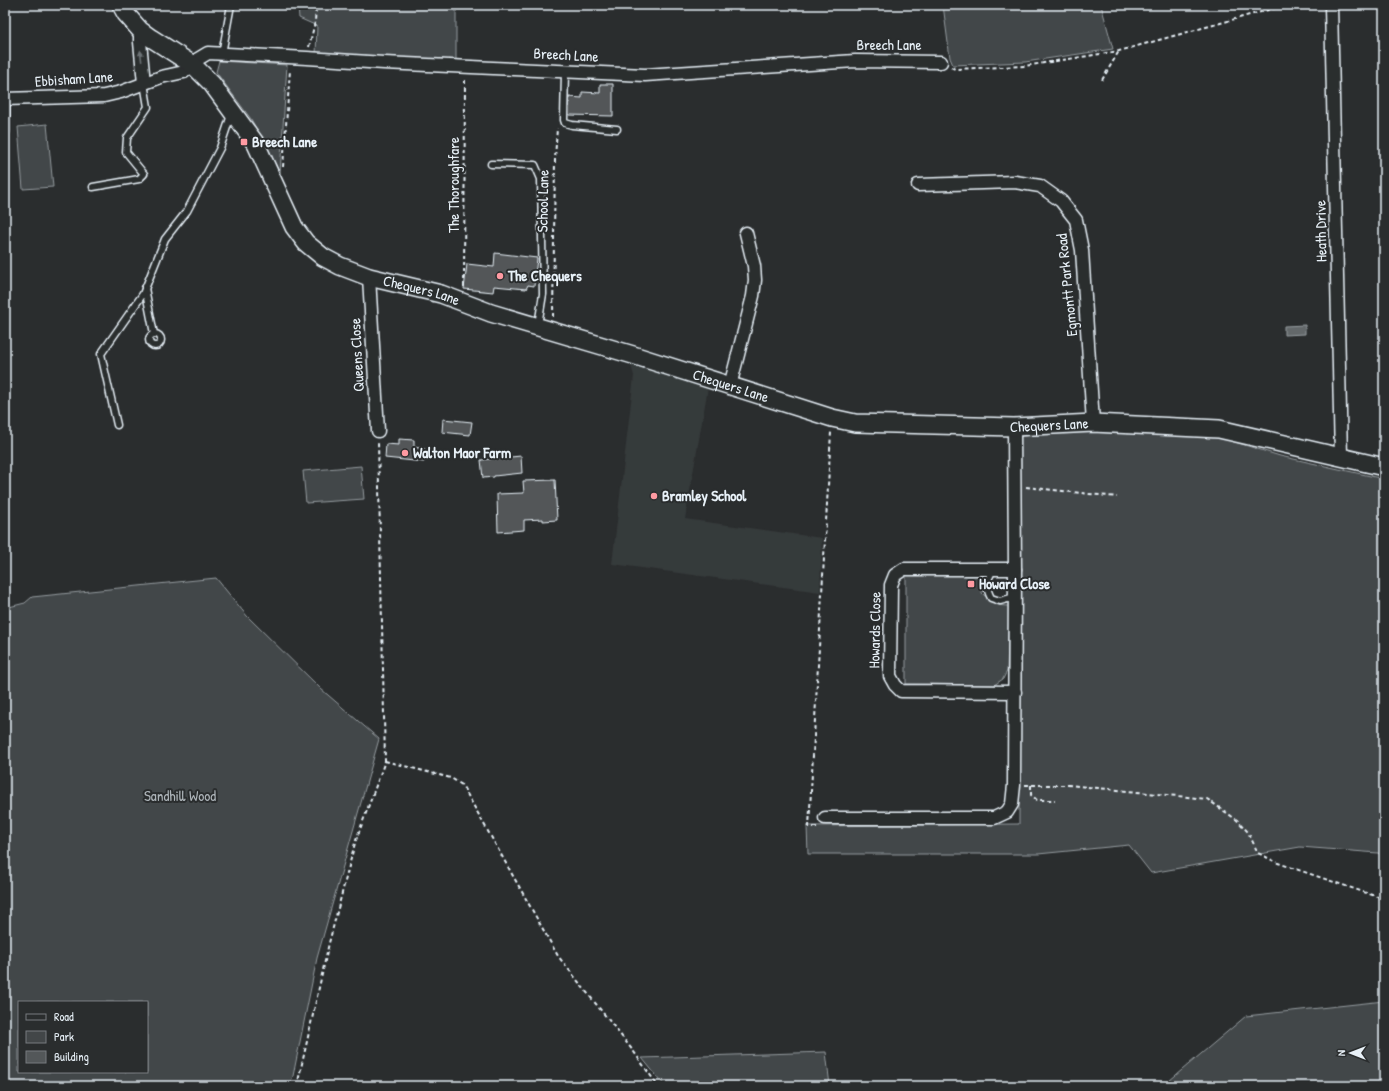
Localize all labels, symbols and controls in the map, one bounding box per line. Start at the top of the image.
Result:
street label: Breech Lane [856,34,922,55]
street label: Breech Lane [533,42,599,67]
one-way arrow [138,50,145,63]
street label: Ebbisham Lane [34,65,114,92]
place label: Breech Lane [252,131,317,152]
marker: Breech Lane [239,137,249,147]
street label: The Thoroughfare [443,137,464,233]
street label: School Lane [531,169,554,233]
street label: Heath Drive [1309,200,1332,262]
street label: Egmontt Park Road [1051,232,1082,337]
place label: The Chequers [507,265,582,287]
street label: Chequers Lane [381,270,463,310]
marker: The Chequers [495,271,505,281]
street label: Queens Close [344,318,369,392]
street label: Chequers Lane [690,364,772,407]
street label: Chequers Lane [1010,412,1089,437]
place label: Walton Maor Farm [413,442,511,463]
marker: Walton Maor Farm [400,448,410,458]
place label: Bramley School [662,485,747,507]
marker: Bramley School [649,491,659,501]
place label: Howard Close [979,573,1050,594]
marker: Howard Close [966,579,976,589]
street label: Howards Close [863,591,886,669]
park label: Sandhill Wood [144,785,216,806]
legend [18,1001,148,1073]
text: Road [54,1008,74,1025]
text: Park [54,1028,74,1045]
north arrow [1331,1033,1371,1073]
text: Building [54,1048,89,1065]
text: N [1334,1050,1348,1056]

